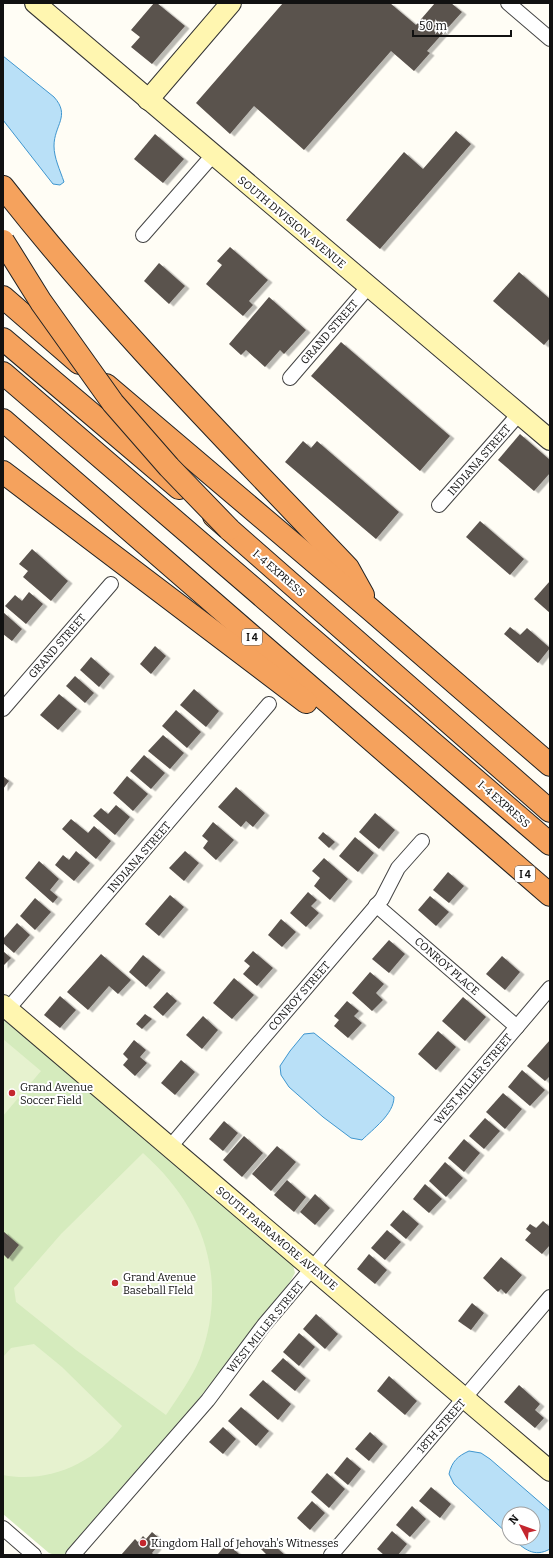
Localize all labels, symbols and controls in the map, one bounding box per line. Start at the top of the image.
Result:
scale bar [413,12,511,38]
text: 50 m [419,19,448,33]
street label: SOUTH DIVISION AVENUE [235,173,348,271]
street label: GRAND STREET [298,297,361,367]
street label: INDIANA STREET [445,422,514,498]
street label: I-4 EXPRESS [250,547,307,600]
street label: GRAND STREET [26,611,89,681]
road number: I 4 [242,629,262,645]
street label: I-4 EXPRESS [475,778,532,831]
street label: INDIANA STREET [105,819,174,895]
road number: I 4 [515,866,535,882]
street label: CONROY PLACE [412,935,482,998]
street label: CONROY STREET [266,959,333,1033]
street label: WEST MILLER STREET [432,1031,515,1127]
place label: Grand Avenue Soccer Field [20,1081,93,1107]
marker: Grand Avenue Soccer Field [7,1088,17,1098]
street label: SOUTH PARRAMORE AVENUE [213,1184,340,1293]
place label: Grand Avenue Baseball FIeld [123,1271,196,1297]
marker: Grand Avenue Baseball FIeld [110,1278,120,1288]
street label: WEST MILLER STREET [224,1278,307,1376]
street label: 18TH STREET [414,1396,469,1456]
north arrow [501,1506,541,1546]
text: N [506,1512,522,1527]
place label: Kingdom Hall of Jehovah's Witnesses [151,1537,338,1550]
marker: Kingdom Hall of Jehovah's Witnesses [138,1538,148,1548]

